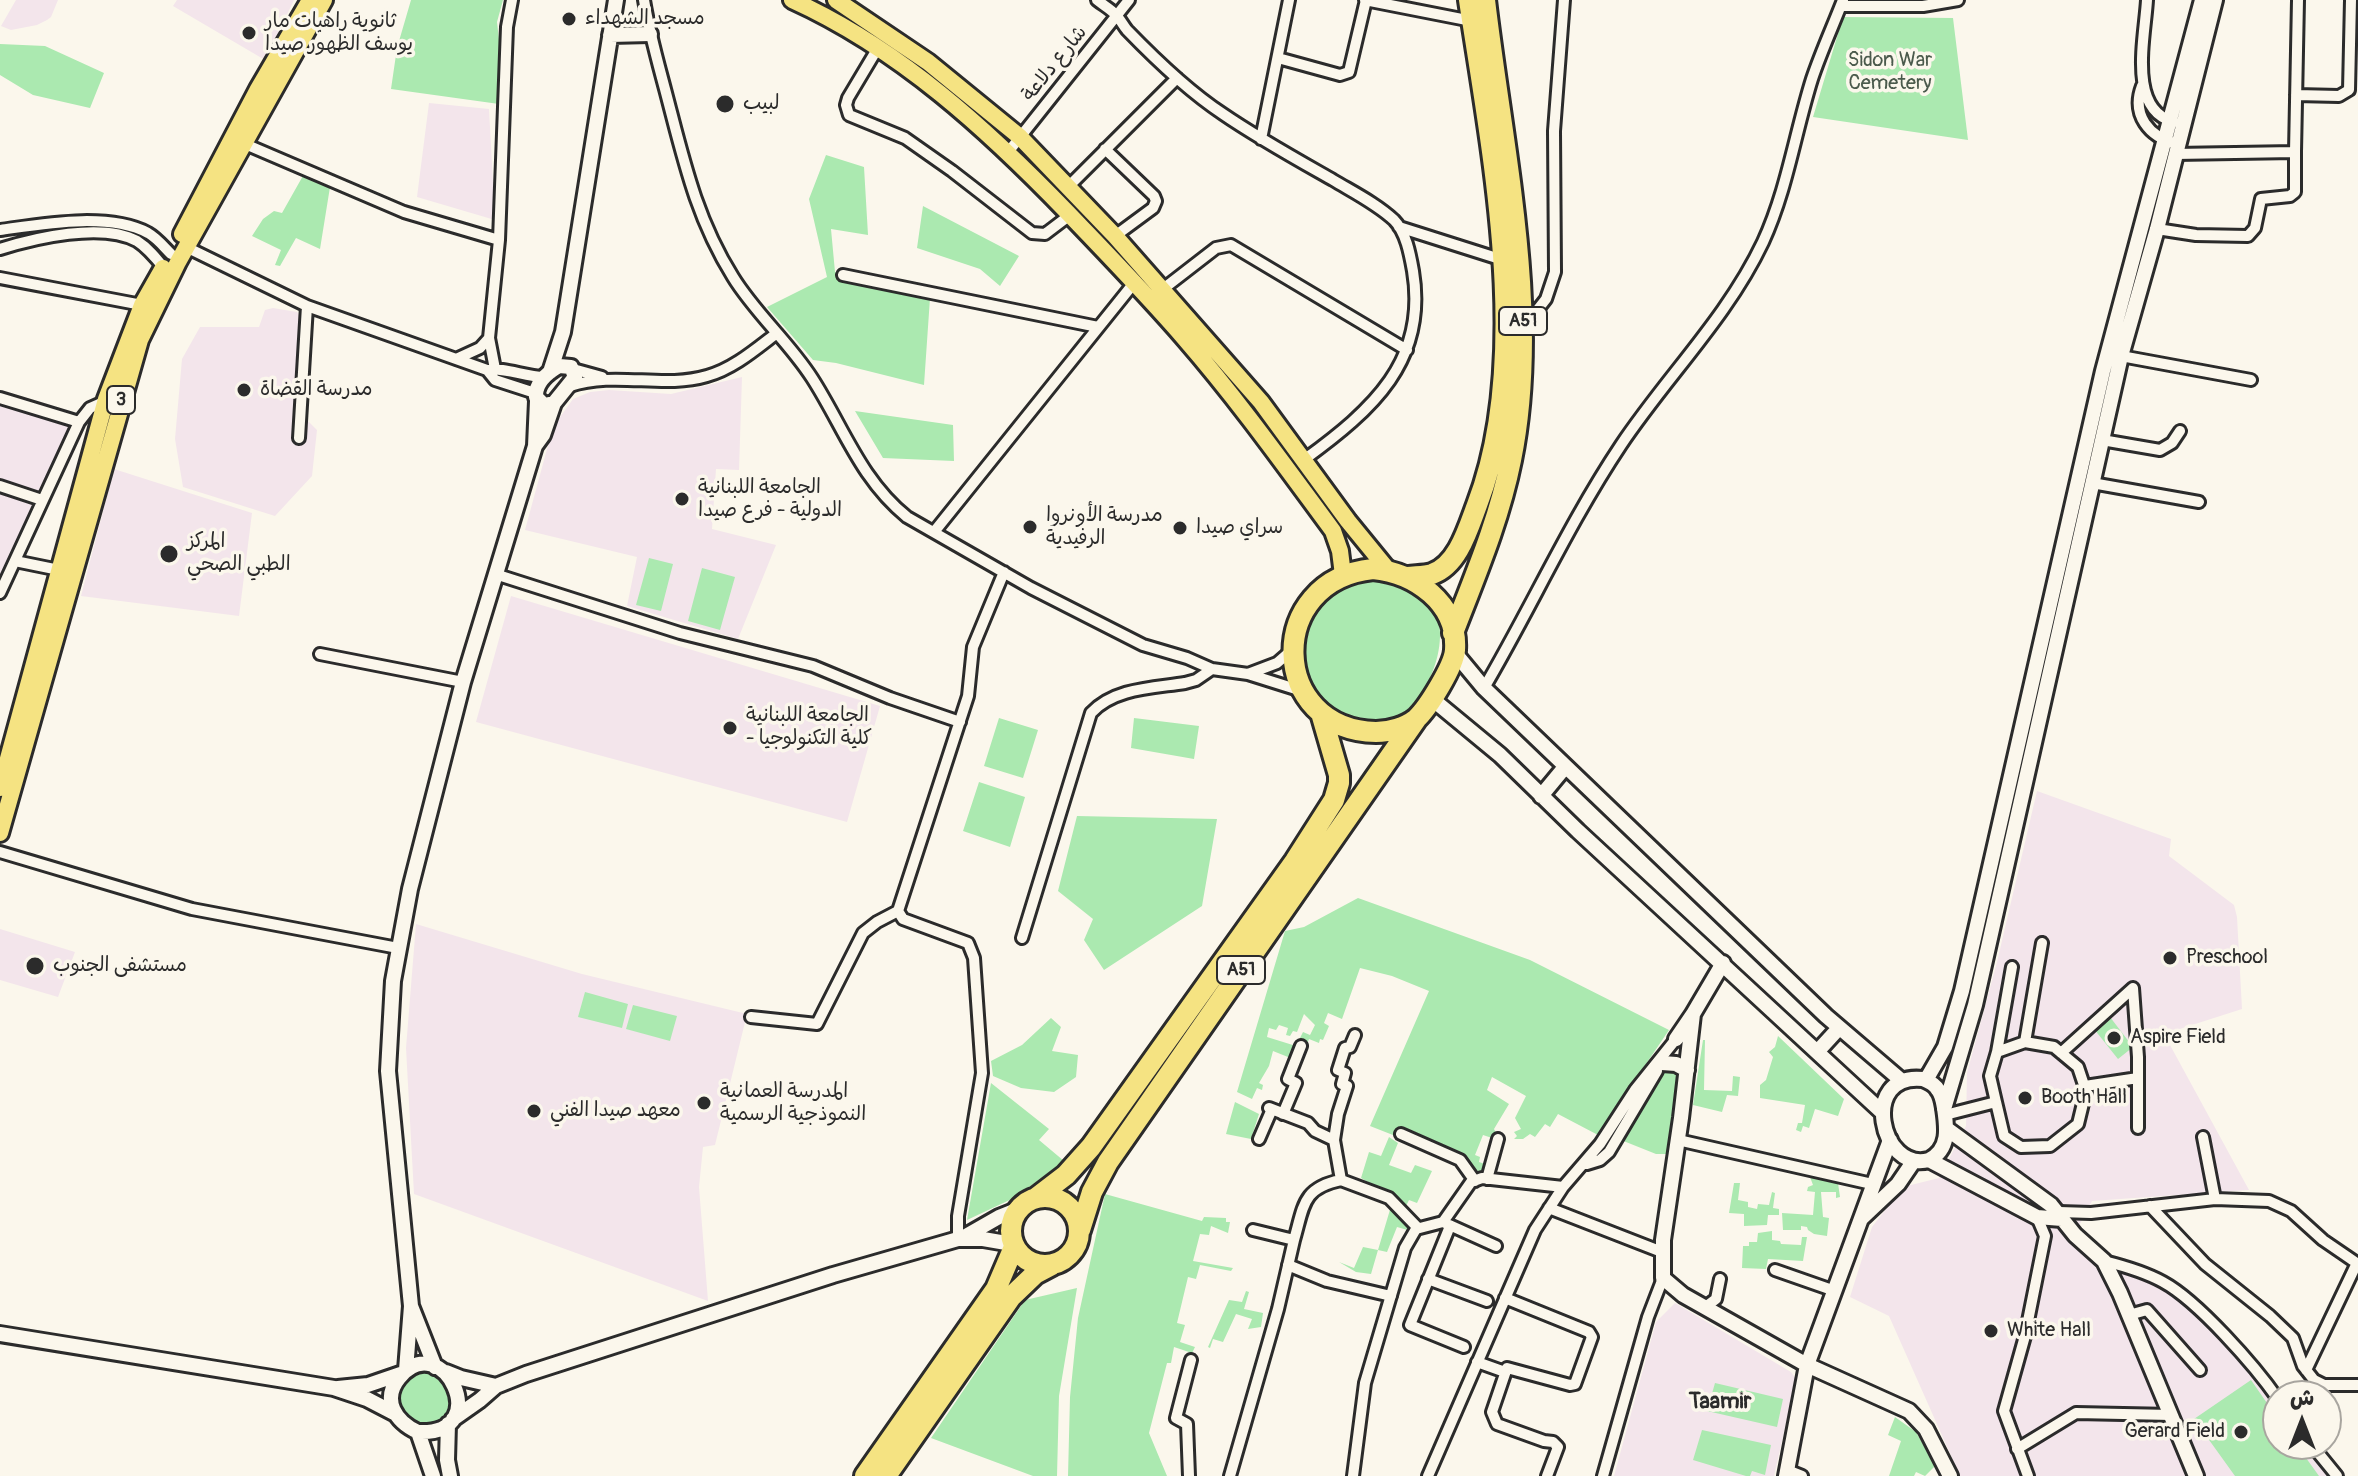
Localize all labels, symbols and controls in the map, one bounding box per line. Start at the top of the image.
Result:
place label: مسجد الشهداء [585,7,705,31]
place label: ثانوية راهبات مار يوسف الظهور صيدا [265,10,413,57]
marker: مسجد الشهداء [560,10,578,28]
street label: شارع دلاعة [1017,21,1093,107]
marker: ثانوية راهبات مار يوسف الظهور صيدا [240,24,258,42]
park label: Sidon War Cemetery [1848,49,1932,96]
place label: لبيب [743,92,780,116]
marker: لبيب [714,93,736,115]
road number: A51 [1499,307,1547,335]
place label: مدرسة القضاة [260,378,372,402]
marker: مدرسة القضاة [235,381,253,399]
road number: 3 [107,386,135,414]
place label: الجامعة اللبنانية الدولية - فرع صيدا [698,476,842,523]
marker: الجامعة اللبنانية الدولية - فرع صيدا [673,490,691,508]
place label: مدرسة الأونروا الرفيدية [1046,504,1163,551]
place label: سراي صيدا [1196,516,1283,540]
marker: مدرسة الأونروا الرفيدية [1021,518,1039,536]
marker: سراي صيدا [1171,519,1189,537]
place label: المركز الطبي الصحي [187,530,291,577]
marker: المركز الطبي الصحي [158,543,180,565]
place label: الجامعة اللبنانية - كلية التكنولوجيا [746,704,872,751]
marker: الجامعة اللبنانية - كلية التكنولوجيا [721,719,739,737]
place label: Preschool [2186,946,2268,970]
marker: Preschool [2161,949,2179,967]
place label: مستشفى الجنوب [53,954,187,978]
marker: مستشفى الجنوب [24,955,46,977]
road number: A51 [1217,956,1265,984]
place label: Aspire Field [2130,1026,2226,1050]
marker: Aspire Field [2105,1029,2123,1047]
place label: المدرسة العمانية النموذجية الرسمية [720,1080,866,1127]
place label: Booth Hall [2041,1086,2127,1110]
marker: Booth Hall [2016,1089,2034,1107]
marker: المدرسة العمانية النموذجية الرسمية [695,1094,713,1112]
place label: معهد صيدا الفني [550,1099,681,1123]
marker: معهد صيدا الفني [525,1102,543,1120]
place label: White Hall [2007,1319,2091,1343]
marker: White Hall [1982,1322,2000,1340]
north arrow [2262,1380,2342,1460]
text: ش [2290,1384,2314,1412]
district label: Taamir [1689,1389,1751,1415]
place label: Gerard Field [2125,1420,2225,1444]
marker: Gerard Field [2232,1423,2250,1441]

